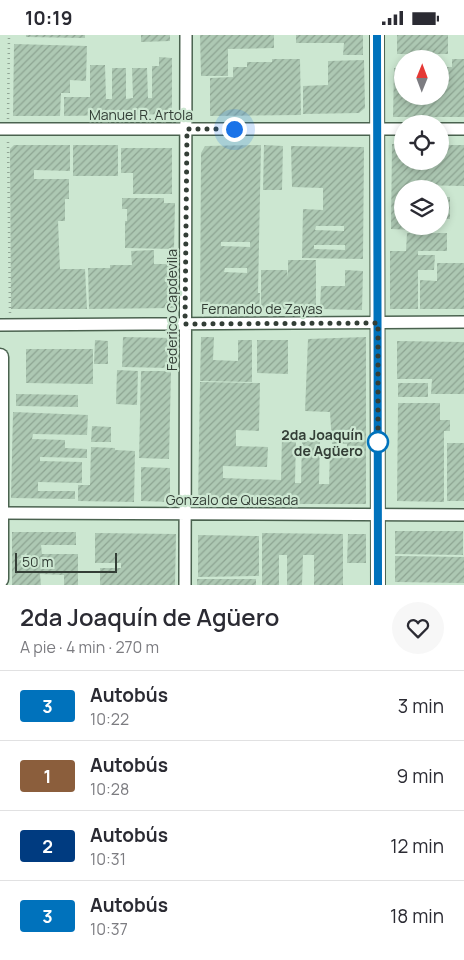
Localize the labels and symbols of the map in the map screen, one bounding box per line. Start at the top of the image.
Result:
north arrow [394,50,449,105]
street label: Manuel R. Artola [89,105,193,124]
your location [222,117,247,142]
street label: Federico Capdevila [162,249,181,371]
street label: Fernando de Zayas [201,299,323,318]
place label: 2da Joaquín de Agüero [281,425,363,460]
marker: 2da Joaquín de Agüero [367,431,389,453]
street label: Gonzalo de Quesada [166,490,298,509]
scale bar [15,550,118,573]

